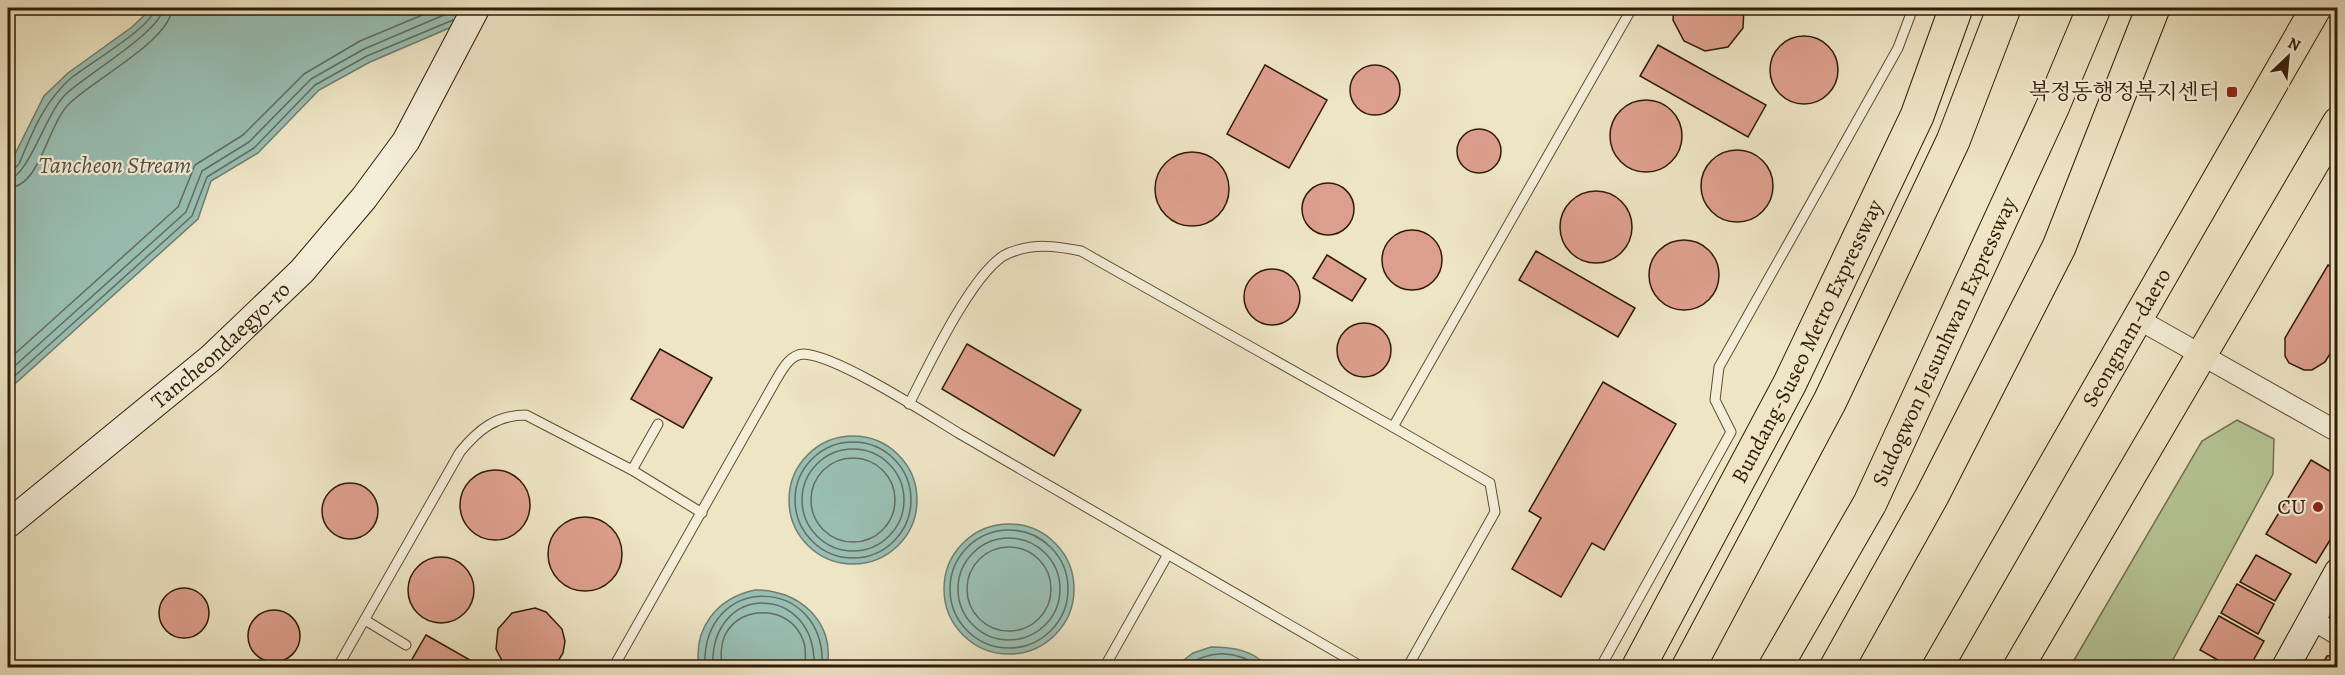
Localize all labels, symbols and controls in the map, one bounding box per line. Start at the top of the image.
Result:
north arrow [2258,27,2318,87]
text: N [2284,32,2305,57]
place label: 복정동행정복지센터 [2029,77,2220,107]
marker: 복정동행정복지센터 [2225,85,2239,99]
water label: Tancheon Stream [39,149,191,181]
street label: Sudogwon Je1sunhwan Expressway [1865,192,2024,491]
street label: Bundang-Suseo Metro Expressway [1724,194,1890,488]
street label: Seongnam-daero [2075,263,2178,412]
street label: Tancheondaegyo-ro [145,275,297,416]
place label: CU [2277,492,2306,522]
marker: CU [2311,500,2325,514]

